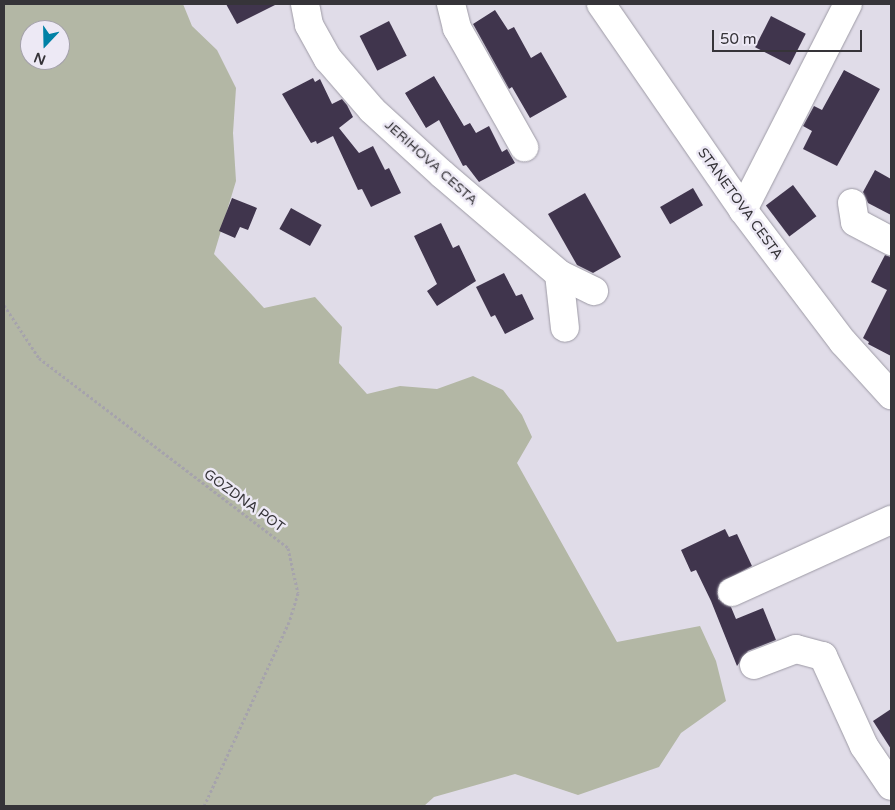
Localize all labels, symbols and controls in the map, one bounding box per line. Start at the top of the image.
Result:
north arrow [20,20,70,70]
scale bar [715,20,865,52]
text: 50 m [720,30,757,48]
text: N [32,49,48,68]
street label: JERIHOVA CESTA [381,117,481,209]
street label: STANETOVA CESTA [694,145,786,263]
street label: GOZDNA POT [200,466,288,536]

